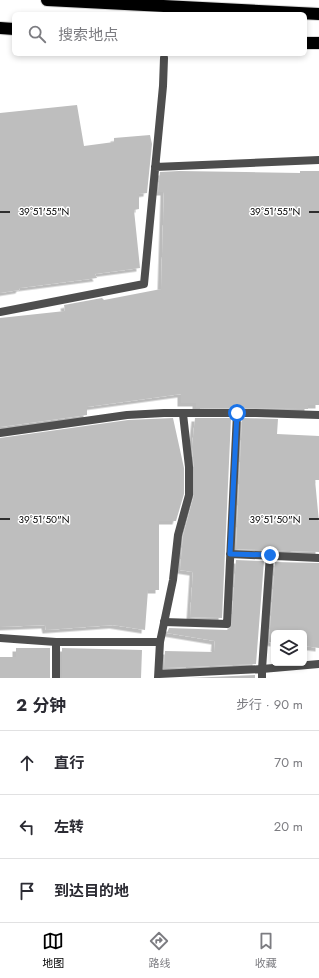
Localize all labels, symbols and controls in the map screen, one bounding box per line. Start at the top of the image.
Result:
search box [12,12,307,56]
icon: search [26,23,48,45]
text: 搜索地点 [58,24,118,46]
text: 39°51'55"N [19,204,69,219]
text: 39°51'55"N [250,204,300,219]
route start [228,404,246,422]
text: 39°51'50"N [18,512,70,527]
text: 39°51'50"N [249,512,301,527]
route end [261,546,279,564]
map controls [271,630,307,666]
button: layers [271,630,307,666]
text: 2 分钟 [16,693,66,717]
text: 步行 · 90 m [236,695,303,714]
icon: ahead [16,752,38,774]
text: 直行 [54,752,84,774]
text: 70 m [274,753,303,772]
icon: left [16,816,38,838]
text: 左转 [54,816,84,838]
text: 20 m [274,817,303,836]
icon: arrive [16,880,38,902]
text: 到达目的地 [54,880,129,902]
tab: 地图 [42,930,64,971]
tab: 路线 [148,930,170,971]
tab: 收藏 [255,930,277,971]

